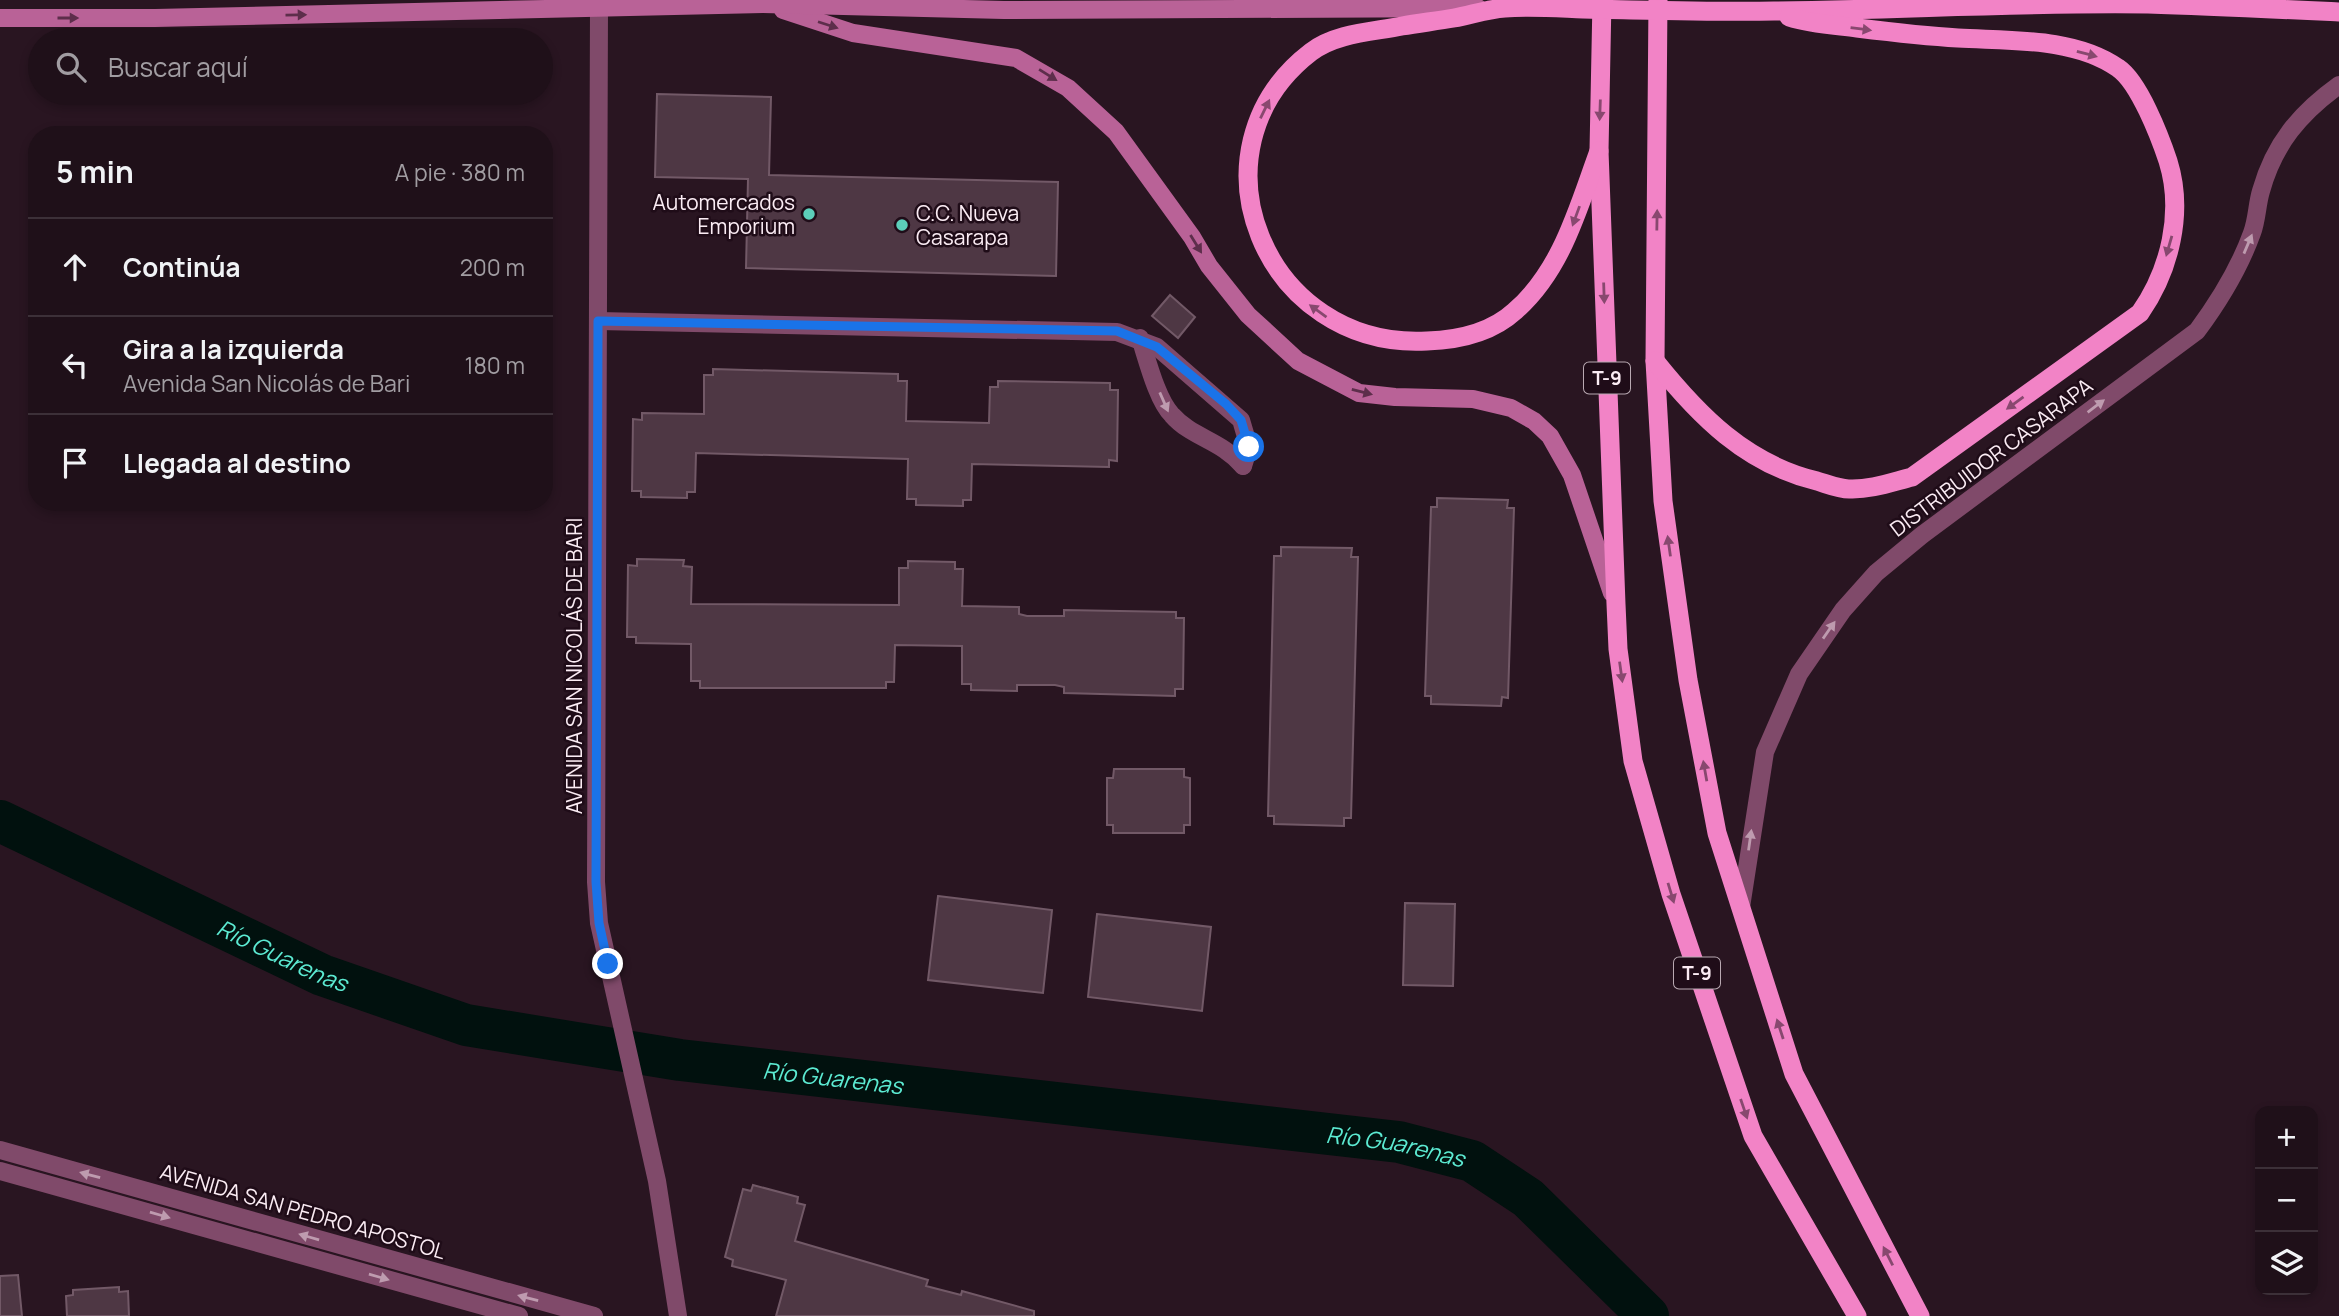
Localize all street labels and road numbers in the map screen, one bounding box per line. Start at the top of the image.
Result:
road number: T-9 [1584,362,1630,394]
street label: DISTRIBUIDOR CASARAPA [1884,371,2098,543]
street label: AVENIDA SAN NICOLÁS DE BARI [560,518,588,814]
road number: T-9 [1674,958,1720,988]
street label: AVENIDA SAN PEDRO APOSTOL [157,1157,449,1265]

